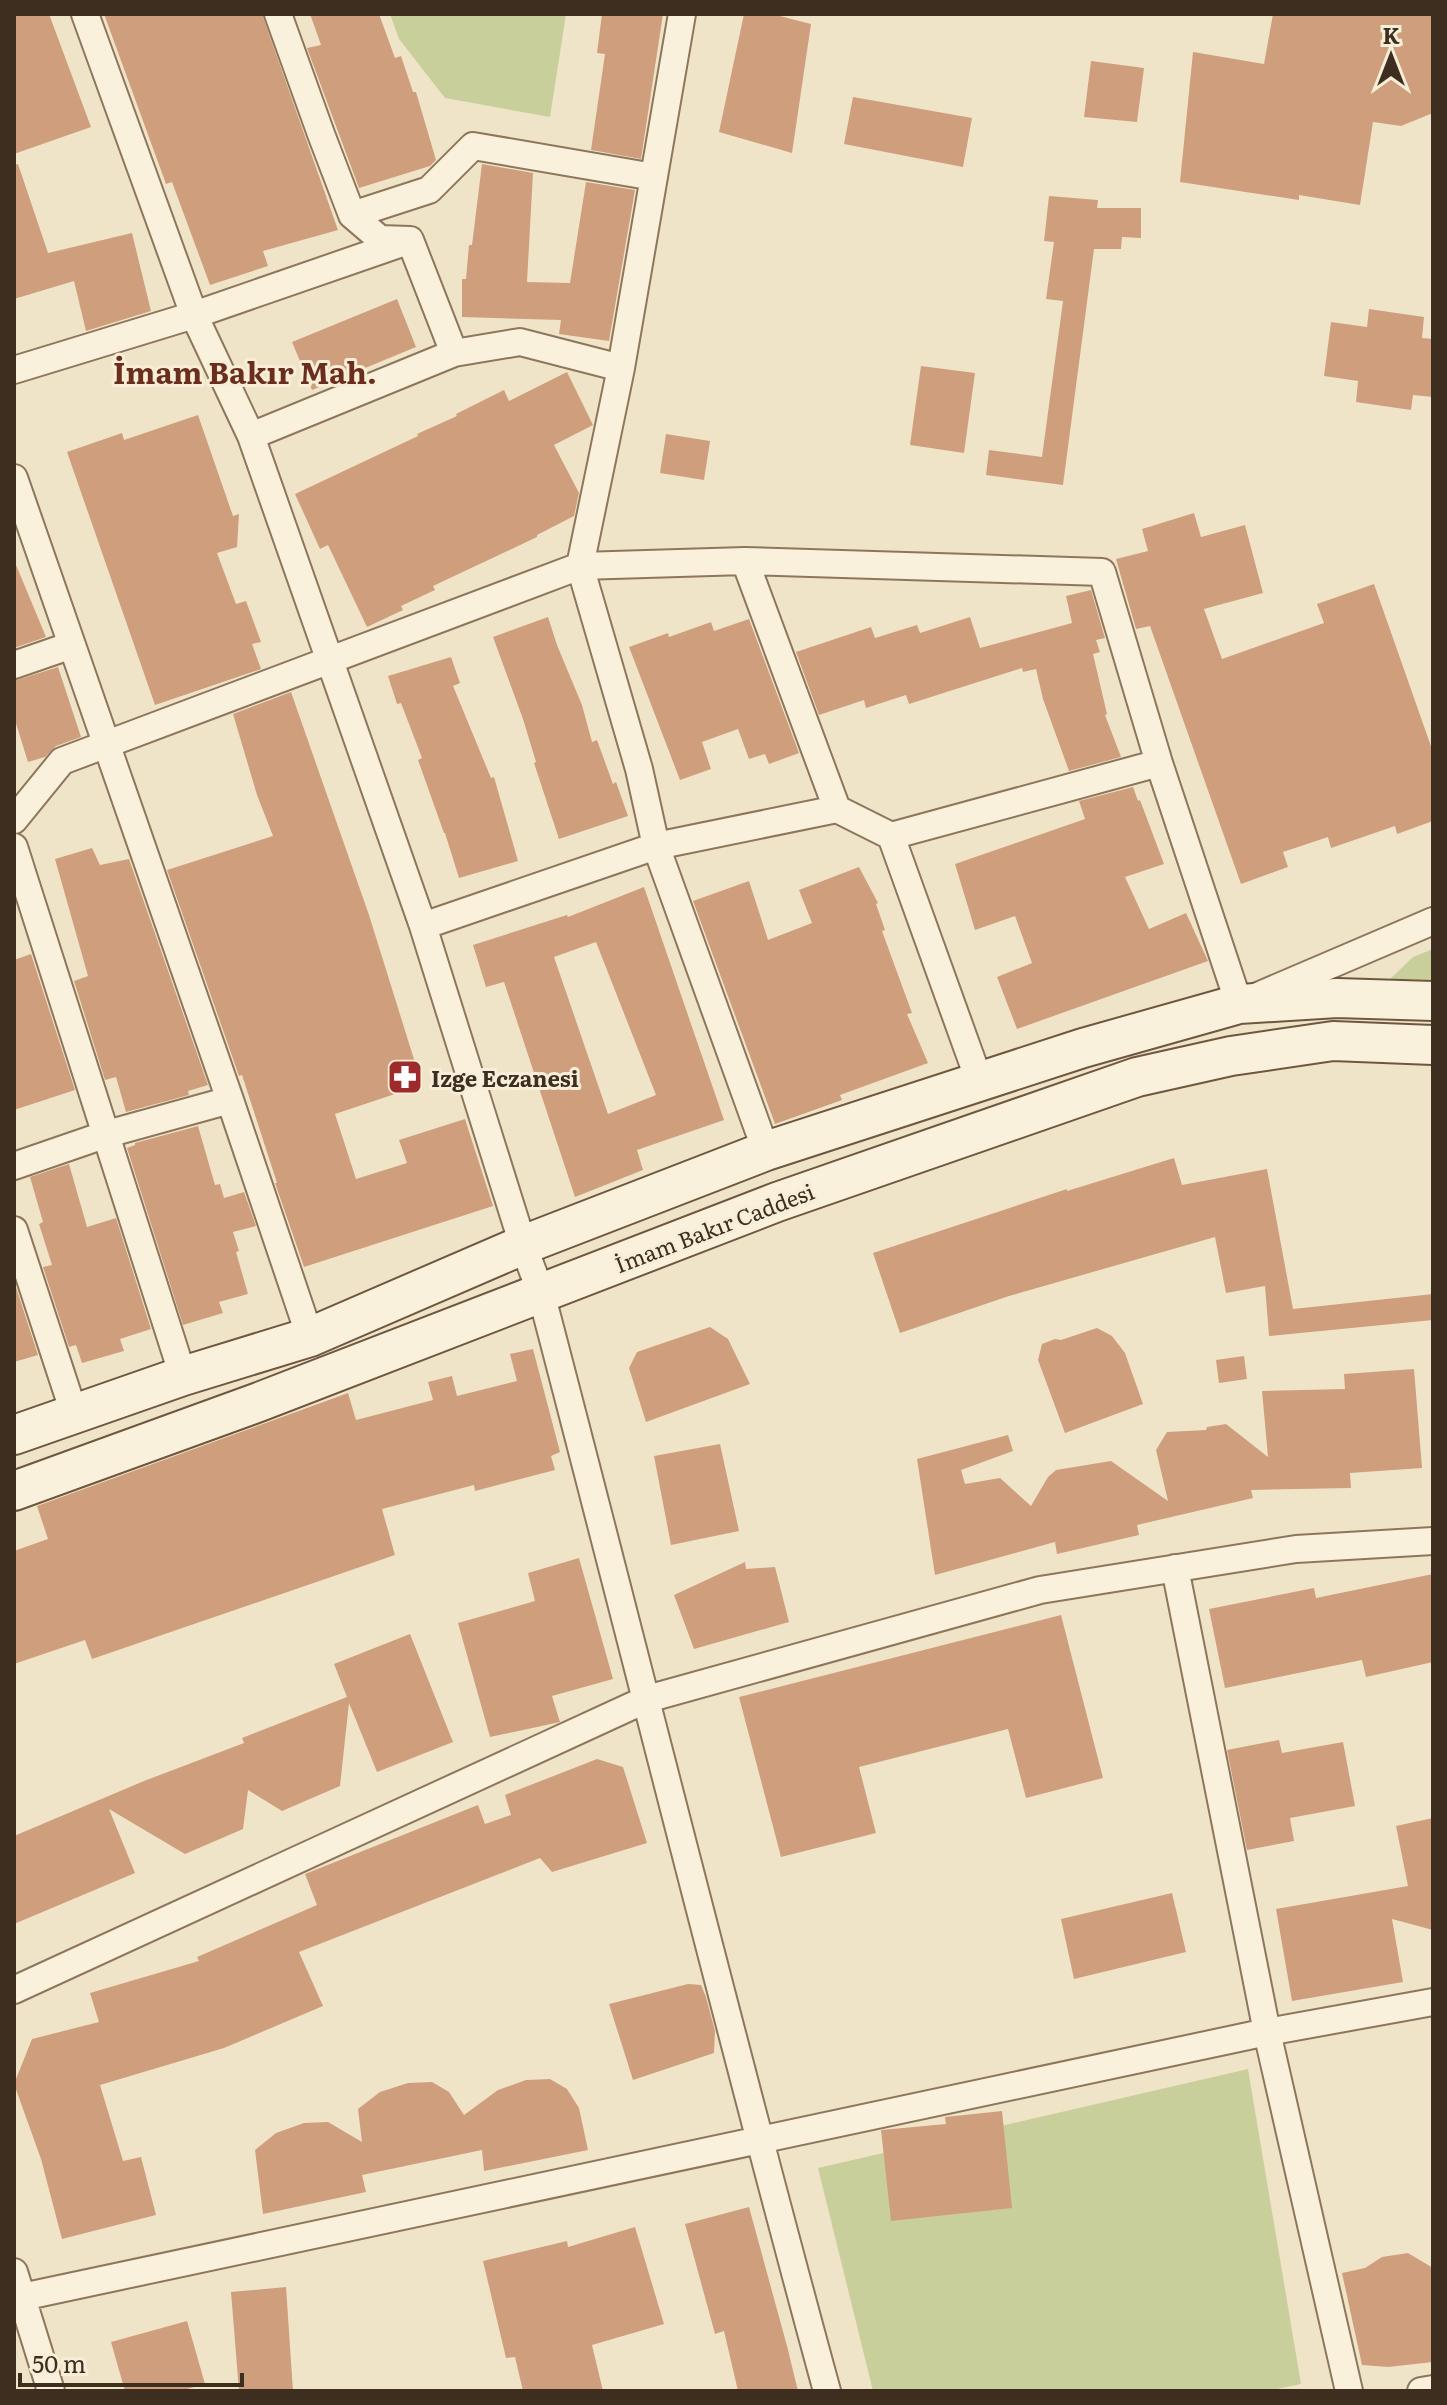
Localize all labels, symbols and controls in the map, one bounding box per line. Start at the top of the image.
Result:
north arrow [1351,16,1431,96]
text: K [1382,18,1400,51]
district label: İmam Bakır Mah. [113,349,377,393]
pharmacy icon: Izge Eczanesi [386,1058,424,1096]
place label: Izge Eczanesi [431,1061,579,1094]
street label: İmam Bakır Caddesi [609,1174,819,1280]
scale bar [20,2337,242,2387]
text: 50 m [32,2345,86,2380]

